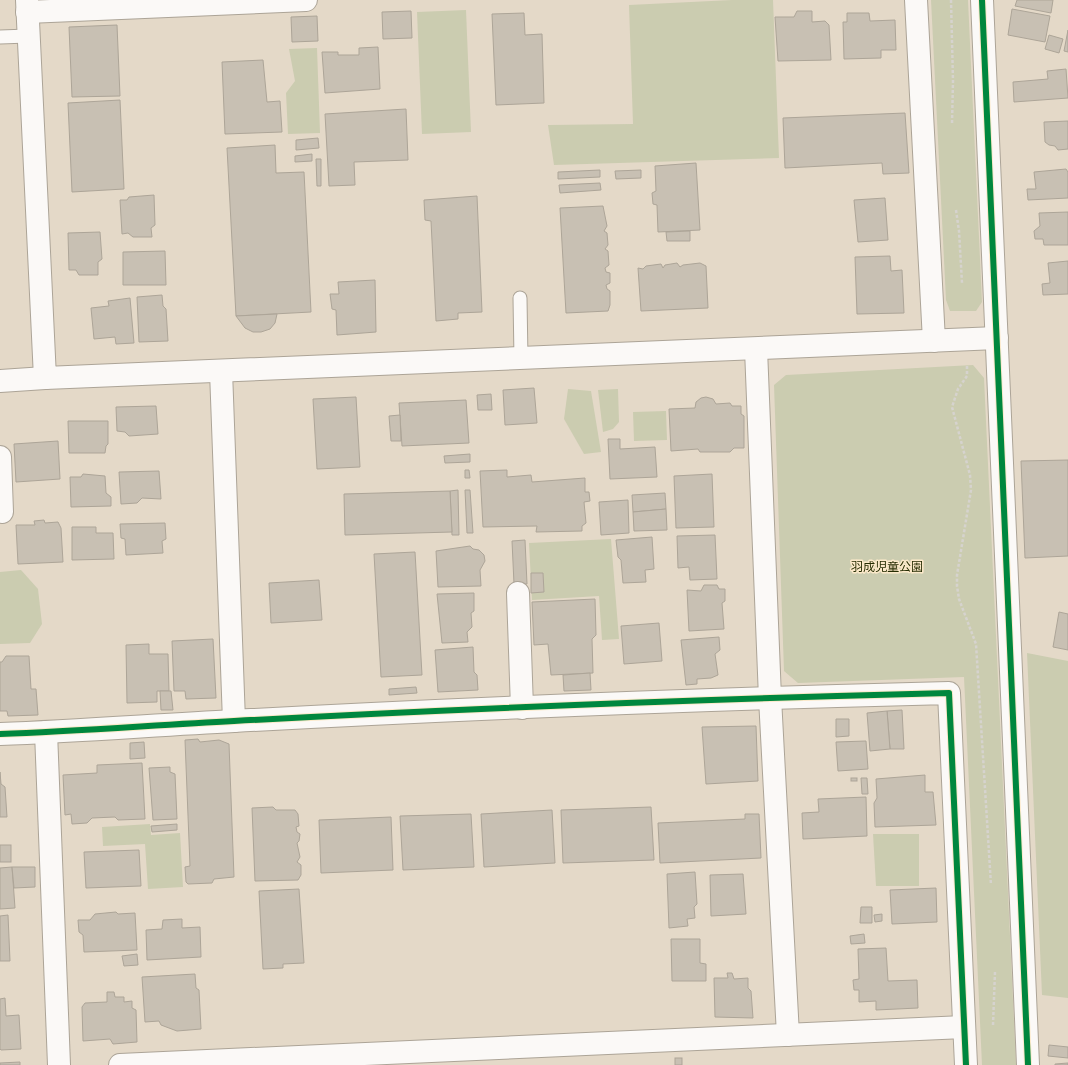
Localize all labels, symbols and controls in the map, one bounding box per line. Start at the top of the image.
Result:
park label: 羽成児童公園 [851,560,923,574]

